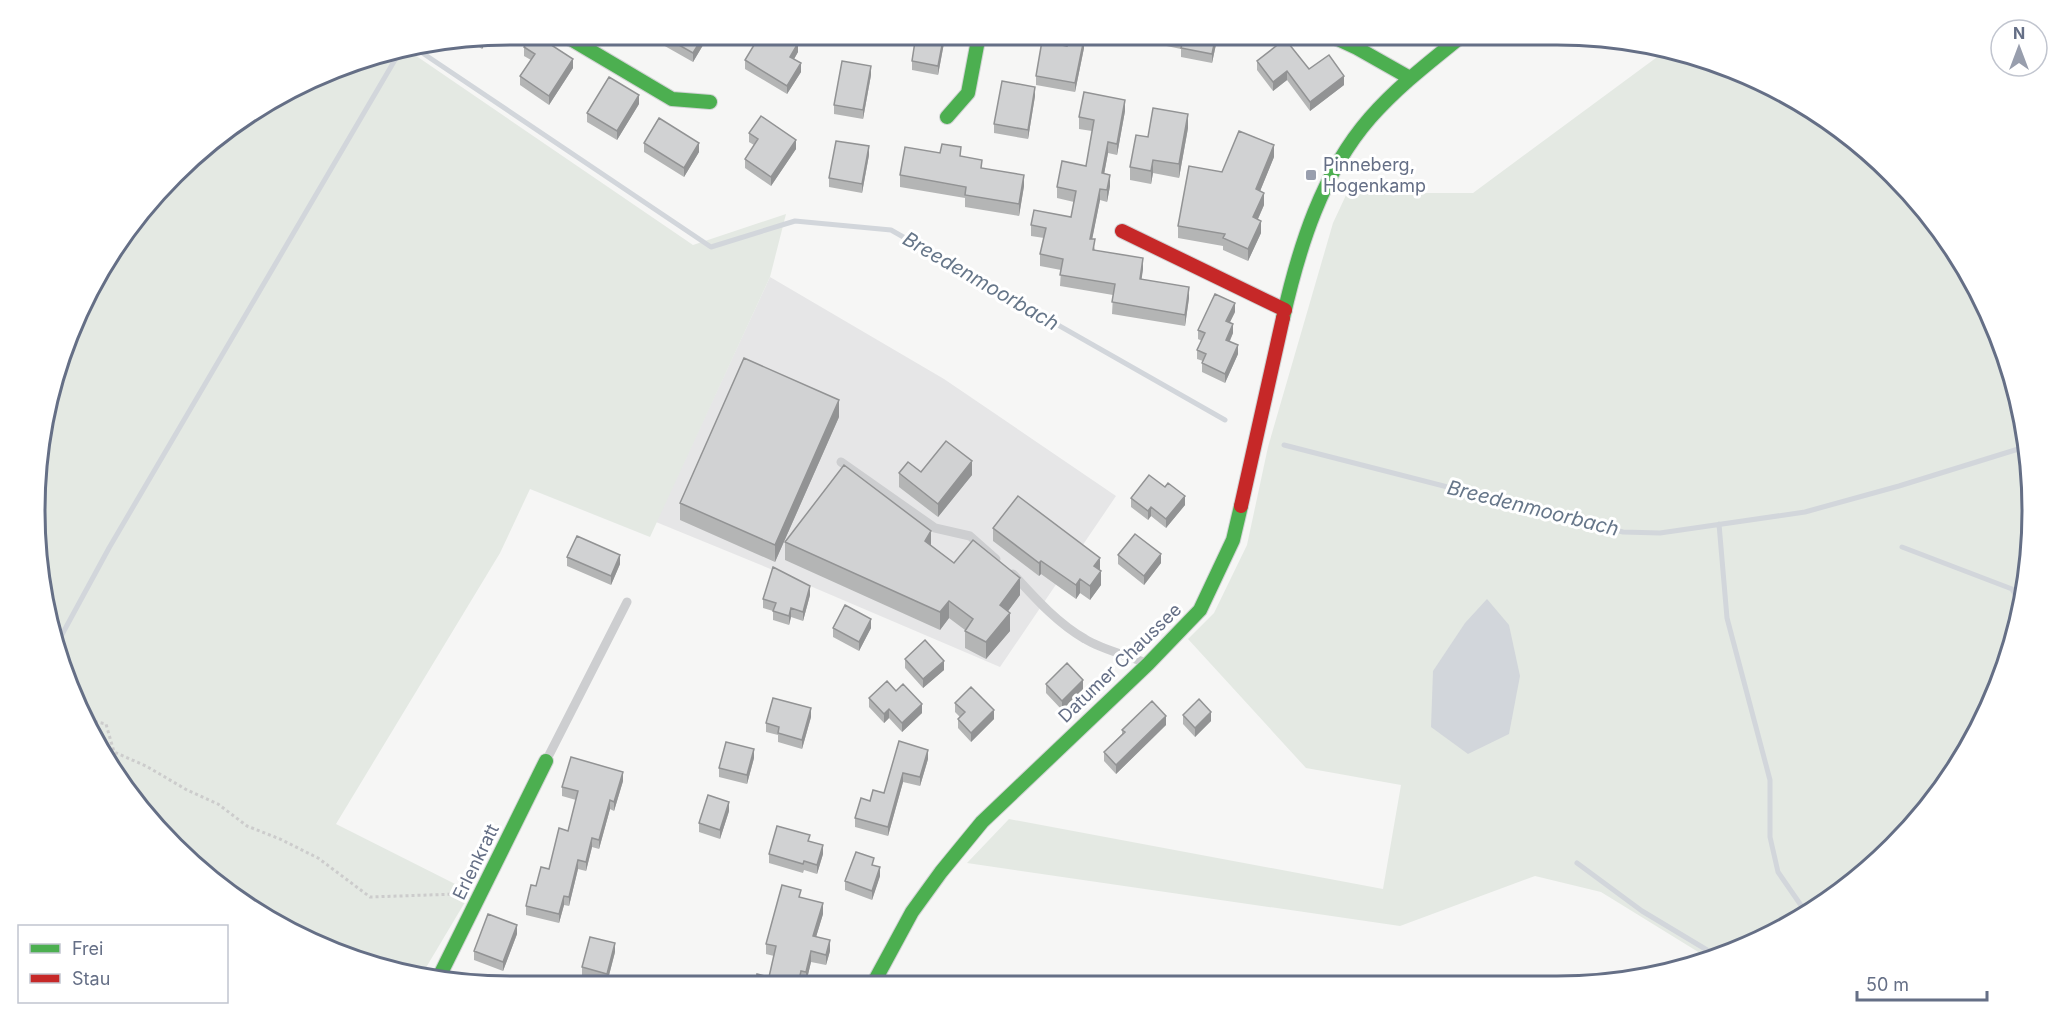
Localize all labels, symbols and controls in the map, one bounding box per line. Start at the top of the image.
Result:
north arrow [1989,18,2049,78]
text: N [2013,23,2025,43]
place label: Pinneberg, Hogenkamp [1323,154,1426,196]
marker: Pinneberg, Hogenkamp [1304,168,1318,182]
water label: Breedenmoorbach [899,227,1063,335]
water label: Breedenmoorbach [1445,475,1621,541]
street label: Datumer Chaussee [1054,599,1185,727]
street label: Erlenkratt [448,820,503,903]
legend [18,925,228,1003]
text: Frei [72,938,103,959]
scale bar [1857,964,1988,1002]
text: Stau [72,968,110,989]
text: 50 m [1866,974,1909,995]

